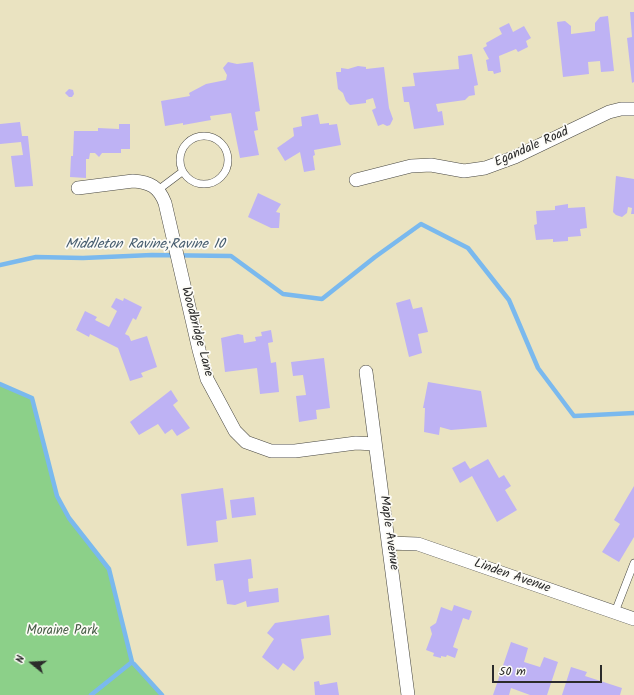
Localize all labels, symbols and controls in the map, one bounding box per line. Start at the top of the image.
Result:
street label: Egandale Road [492,125,572,171]
water label: Middleton Ravine;Ravine 10 [65,238,225,254]
street label: Woodbridge Lane [177,285,215,379]
street label: Maple Avenue [375,495,401,571]
street label: Linden Avenue [472,557,552,597]
park label: Moraine Park [26,624,98,640]
north arrow [12,643,52,683]
text: N [11,653,30,665]
scale bar [494,657,604,683]
text: 50 m [499,662,526,681]

